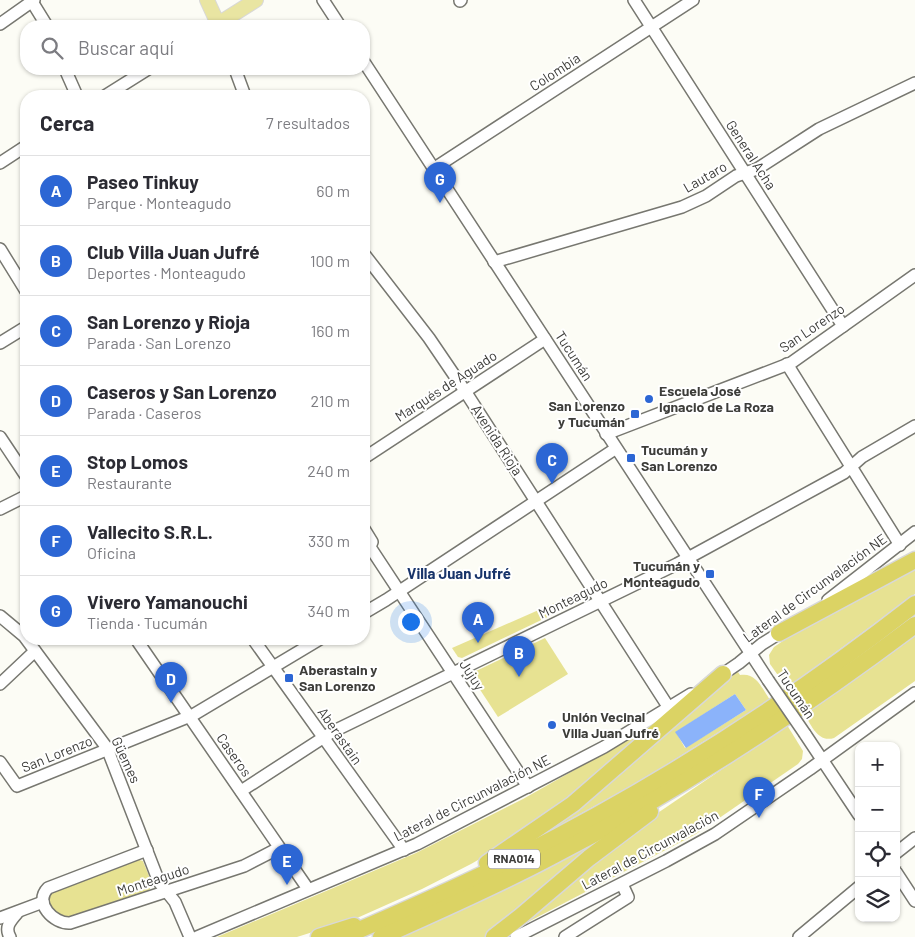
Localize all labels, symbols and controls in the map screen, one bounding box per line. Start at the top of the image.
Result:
search box [20,20,370,75]
icon: search [38,34,66,62]
text: Buscar aquí [78,36,174,59]
street label: Colombia [526,49,583,94]
text: Cerca [40,110,94,135]
text: 7 resultados [266,113,350,132]
street label: General Acha [723,117,780,193]
street label: Lautaro [680,157,730,196]
pin: G [424,162,456,203]
text: Paseo Tinkuy [87,170,199,193]
text: A [51,181,61,200]
text: 60 m [316,181,350,200]
text: Parque · Monteagudo [87,193,232,212]
text: Club Villa Juan Jufré [87,240,260,263]
text: B [51,251,61,270]
text: 100 m [310,251,350,270]
text: Deportes · Monteagudo [87,263,246,282]
street label: San Lorenzo [776,300,848,356]
text: San Lorenzo y Rioja [87,310,250,333]
text: C [51,321,61,340]
text: 160 m [311,321,350,340]
street label: Tucumán [552,328,597,384]
text: Parada · San Lorenzo [87,333,231,352]
street label: Marqués de Aguado [392,346,500,425]
text: Caseros y San Lorenzo [87,380,277,403]
place label: Escuela José Ignacio de La Roza [659,382,774,415]
text: D [51,391,61,410]
text: 210 m [311,391,350,410]
marker: Escuela José Ignacio de La Roza [643,393,655,405]
place label: San Lorenzo y Tucumán [548,397,625,430]
street label: Avenida Rioja [468,401,527,478]
text: Parada · Caseros [87,403,201,422]
marker: San Lorenzo y Tucumán [629,408,641,420]
place label: Tucumán y San Lorenzo [641,441,718,474]
pin: C [536,443,568,484]
text: Stop Lomos [87,450,188,473]
marker: Tucumán y San Lorenzo [625,452,637,464]
text: E [51,461,61,480]
text: 240 m [307,461,350,480]
text: Restaurante [87,473,172,492]
text: Vallecito S.R.L. [87,520,213,543]
street label: Lateral de Circunvalación NE [740,530,890,645]
text: F [52,531,60,550]
text: 330 m [308,531,350,550]
text: Oficina [87,543,136,562]
place label: Tucumán y Monteagudo [623,557,700,590]
district label: Villa Juan Jufré [407,564,511,582]
marker: Tucumán y Monteagudo [704,568,716,580]
street label: Monteagudo [535,573,610,622]
text: Vivero Yamanouchi [87,590,248,613]
text: G [51,601,61,620]
text: 340 m [307,601,350,620]
pin: A [462,602,494,643]
your location [398,609,424,635]
text: Tienda · Tucumán [87,613,208,632]
pin: B [503,636,535,677]
street label: Jujuy [456,656,489,694]
place label: Aberastain y San Lorenzo [299,661,377,694]
pin: D [155,662,187,703]
street label: Tucumán [774,666,819,722]
marker: Aberastain y San Lorenzo [283,672,295,684]
street label: Aberastain [315,704,366,768]
place label: Unión Vecinal Villa Juan Jufré [562,708,659,741]
marker: Unión Vecinal Villa Juan Jufré [546,719,558,731]
street label: Caseros [213,730,256,780]
street label: San Lorenzo [19,732,95,775]
street label: Güemes [108,734,145,786]
map controls [855,742,900,922]
button: + [855,742,900,787]
street label: Lateral de Circunvalación NE [391,751,553,844]
pin: F [743,777,775,818]
button: − [855,787,900,832]
street label: Lateral de Circunvalación [578,806,721,893]
button: locate [855,832,900,877]
pin: E [271,844,303,885]
road number: RNA014 [488,850,540,869]
street label: Monteagudo [115,860,191,899]
button: layers [855,877,900,922]

